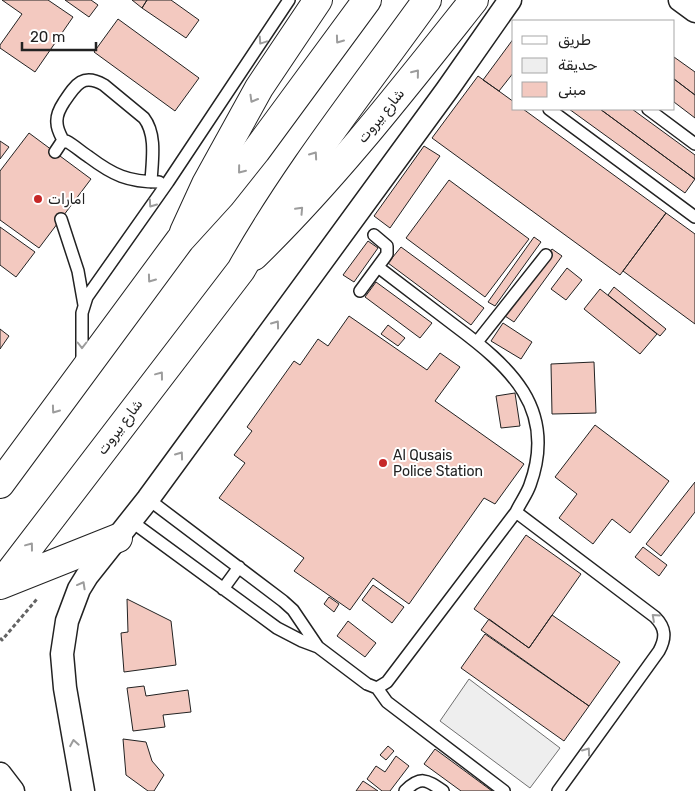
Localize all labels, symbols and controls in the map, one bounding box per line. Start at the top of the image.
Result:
scale bar [22,20,96,52]
legend [512,20,675,110]
text: 20 m [30,28,65,46]
text: طريق [558,31,591,49]
one-way arrow [336,34,345,43]
one-way arrow [259,35,268,44]
text: حديقة [558,56,598,74]
one-way arrow [411,70,419,79]
text: مبنى [558,81,586,99]
street label: شارع بيروت [354,85,410,148]
one-way arrow [249,94,259,103]
one-way arrow [308,151,317,161]
one-way arrow [238,164,247,173]
place label: امارات [48,191,85,208]
marker: امارات [32,193,44,205]
one-way arrow [149,198,158,208]
one-way arrow [294,207,303,216]
one-way arrow [148,273,157,283]
one-way arrow [270,320,279,330]
one-way arrow [77,342,87,350]
one-way arrow [155,372,163,381]
street label: شارع بيروت [94,396,148,459]
one-way arrow [52,404,61,414]
place label: Al Qusais Police Station [393,447,483,480]
one-way arrow [174,452,183,461]
marker: Al Qusais Police Station [377,457,389,469]
one-way arrow [24,543,32,552]
one-way arrow [76,581,86,590]
one-way arrow [651,614,660,623]
one-way arrow [69,739,79,747]
one-way arrow [581,748,590,757]

